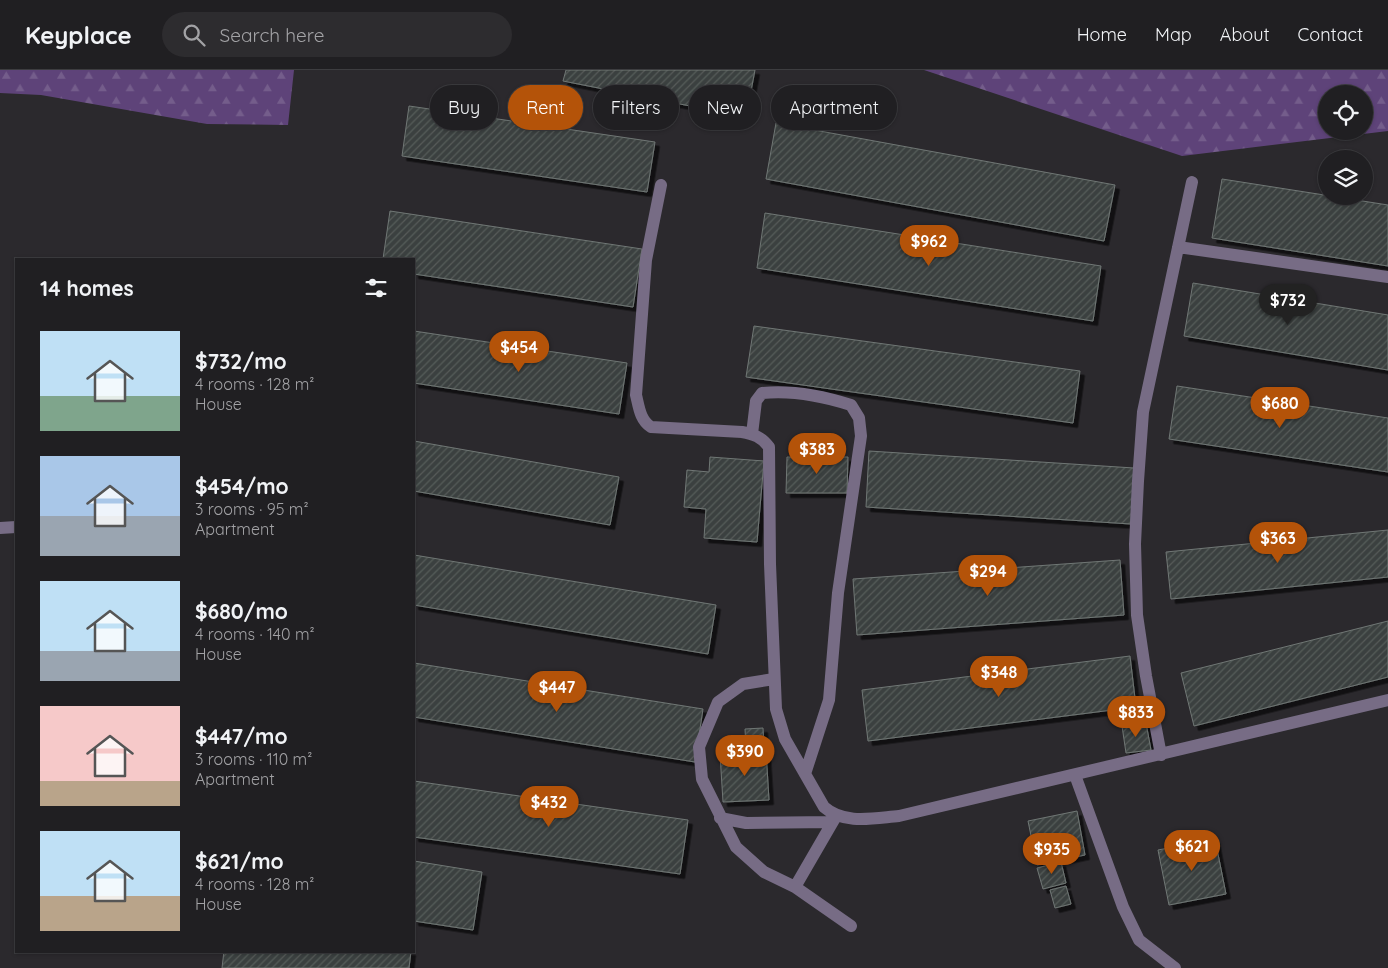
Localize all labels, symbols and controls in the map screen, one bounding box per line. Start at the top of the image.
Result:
search box [162,12,512,57]
text: Keyplace [25,20,132,50]
icon: search [180,21,208,49]
text: Search here [220,23,325,47]
text: Home [1077,23,1127,46]
text: Map [1155,23,1192,46]
text: About [1220,23,1270,46]
text: Contact [1298,23,1363,46]
chip: Buy [430,85,498,130]
chip: Rent [508,85,583,130]
chip: Filters [593,85,679,130]
chip: New [689,85,761,130]
chip: Apartment [771,85,897,130]
map controls [1318,85,1373,205]
button: locate [1318,85,1373,140]
button: layers [1318,150,1373,205]
pin: $962 [899,224,959,267]
text: $962 [911,231,947,251]
icon: filters [362,274,390,302]
text: 14 homes [40,275,134,301]
pin: $732 [1258,284,1318,326]
text: $732 [1270,290,1306,310]
pin: $454 [489,330,549,373]
text: $454 [500,337,538,357]
text: $732/mo [195,348,287,374]
icon: home [80,351,140,411]
text: 4 rooms · 128 m² [195,374,314,394]
pin: $680 [1250,386,1310,429]
text: $680 [1262,393,1299,413]
text: House [195,394,242,414]
pin: $383 [787,432,847,475]
text: $383 [799,439,835,459]
text: $454/mo [195,473,289,499]
icon: home [80,476,140,536]
text: 3 rooms · 95 m² [195,499,309,519]
text: Apartment [195,519,275,539]
pin: $363 [1248,522,1308,564]
text: $363 [1260,528,1296,548]
pin: $294 [958,554,1018,597]
text: $294 [969,561,1007,581]
text: $680/mo [195,598,288,624]
icon: home [80,601,140,661]
text: 4 rooms · 140 m² [195,624,315,644]
text: House [195,644,242,664]
pin: $348 [969,656,1029,698]
text: $348 [981,662,1017,682]
pin: $447 [527,670,587,713]
text: $447 [539,677,575,697]
pin: $833 [1106,696,1166,738]
text: $833 [1118,702,1154,722]
text: $447/mo [195,723,288,749]
icon: home [80,726,140,786]
pin: $390 [715,734,775,777]
text: $390 [726,741,764,761]
text: 3 rooms · 110 m² [195,749,312,769]
text: Apartment [195,769,275,789]
pin: $432 [519,786,579,828]
text: $432 [531,792,567,812]
pin: $621 [1162,830,1222,872]
pin: $935 [1022,832,1082,875]
text: $621 [1175,836,1209,856]
text: $935 [1034,839,1070,859]
text: $621/mo [195,848,284,874]
icon: home [80,851,140,911]
text: 4 rooms · 128 m² [195,874,314,894]
text: House [195,894,242,914]

